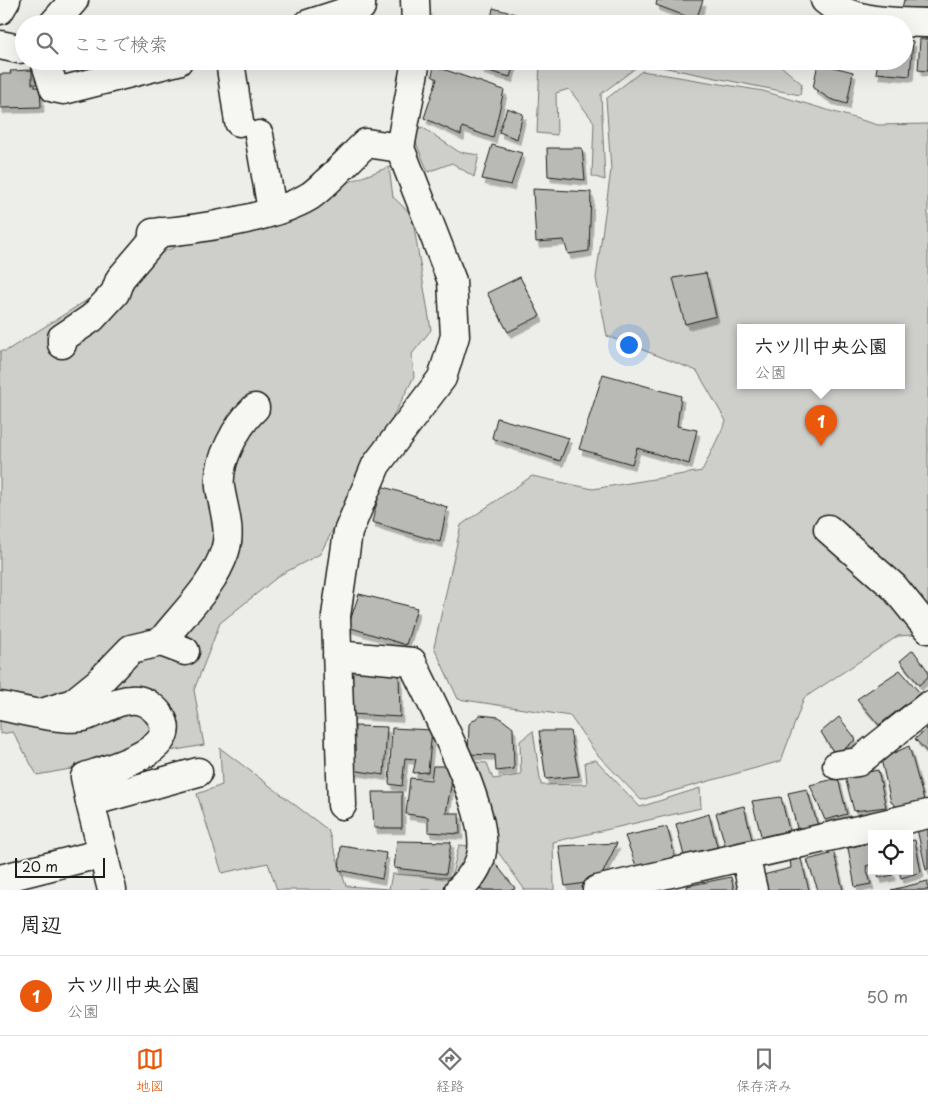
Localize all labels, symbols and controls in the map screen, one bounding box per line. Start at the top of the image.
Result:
search box [15,15,913,70]
icon: search [33,29,61,57]
text: ここで検索 [73,29,168,57]
popup [737,324,905,389]
text: 六ツ川中央公園 [754,331,888,359]
your location [616,332,642,358]
text: 公園 [754,359,787,383]
pin: 1 [805,405,837,446]
map controls [868,830,913,875]
button: locate [868,830,913,875]
scale bar [15,855,105,878]
text: 20 m [22,856,58,877]
text: 周辺 [20,907,62,939]
text: 六ツ川中央公園 [67,970,200,998]
text: 1 [32,984,40,1008]
text: 50 m [867,984,908,1008]
text: 公園 [67,998,99,1022]
tab: 地図 [136,1045,164,1096]
tab: 経路 [436,1045,464,1096]
tab: 保存済み [736,1045,792,1096]

